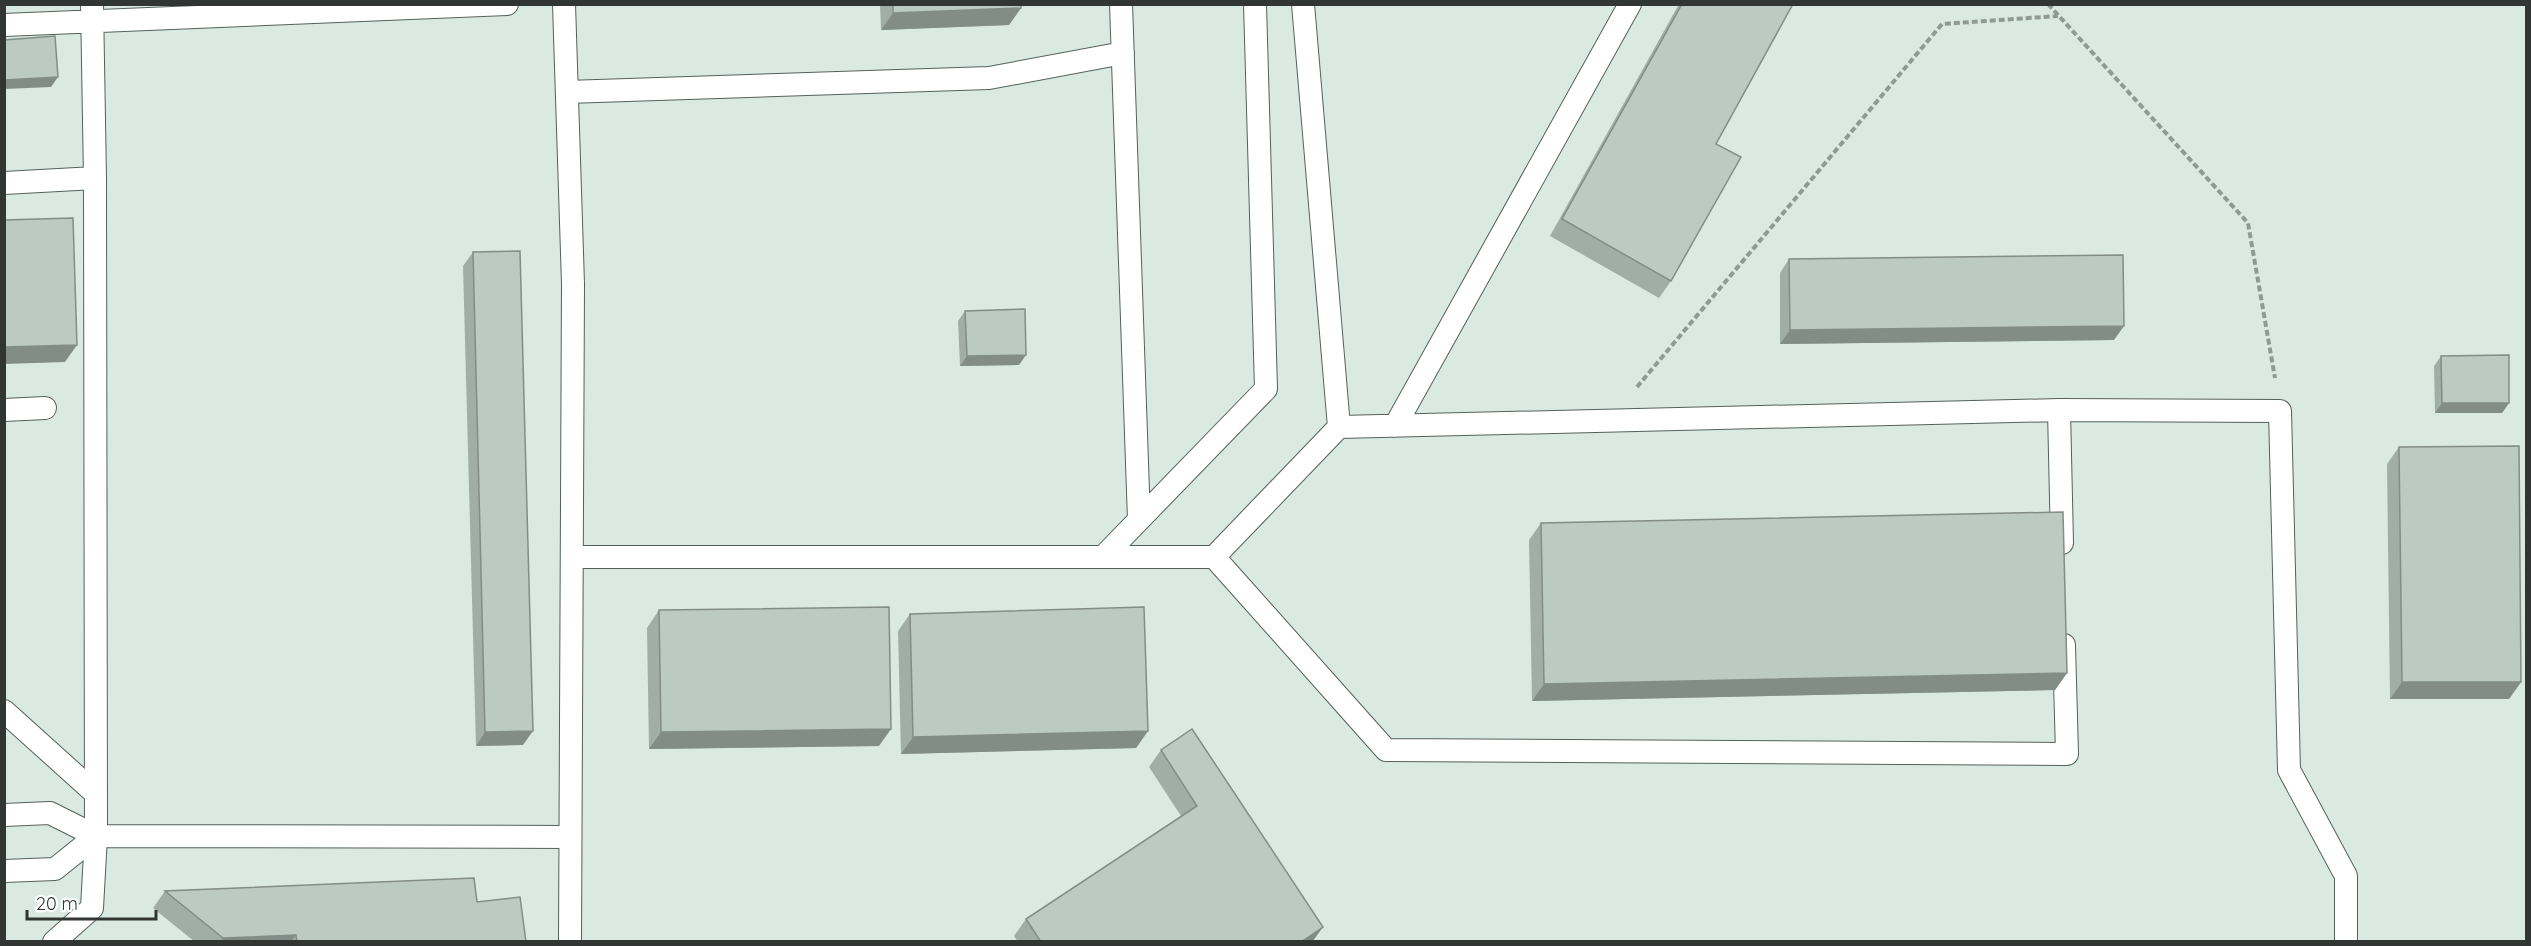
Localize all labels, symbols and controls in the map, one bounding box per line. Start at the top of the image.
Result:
scale bar [27,883,156,921]
text: 20 m [36,892,78,915]

